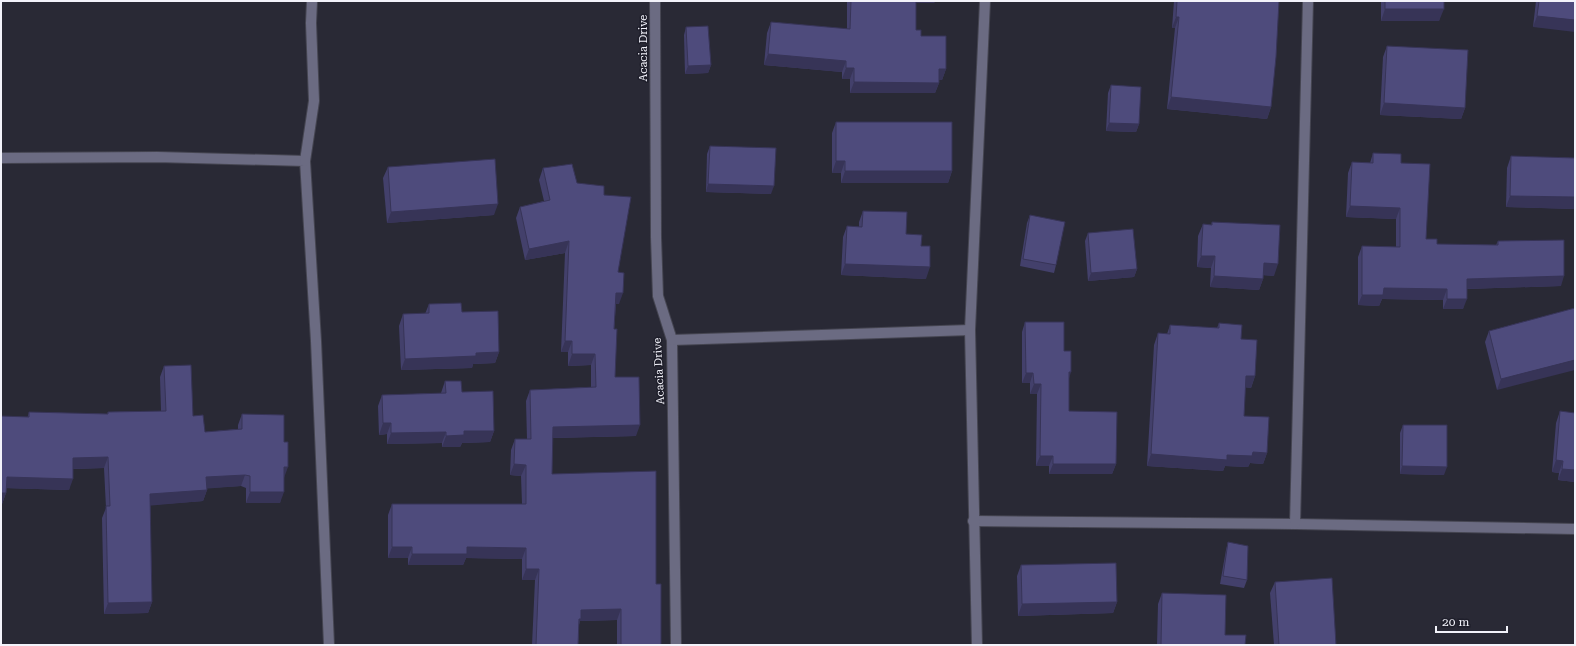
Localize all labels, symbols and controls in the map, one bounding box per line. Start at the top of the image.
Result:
street label: Acacia Drive [637,15,650,81]
street label: Acacia Drive [651,337,667,405]
scale bar [1436,608,1507,634]
text: 20 m [1442,615,1469,629]

